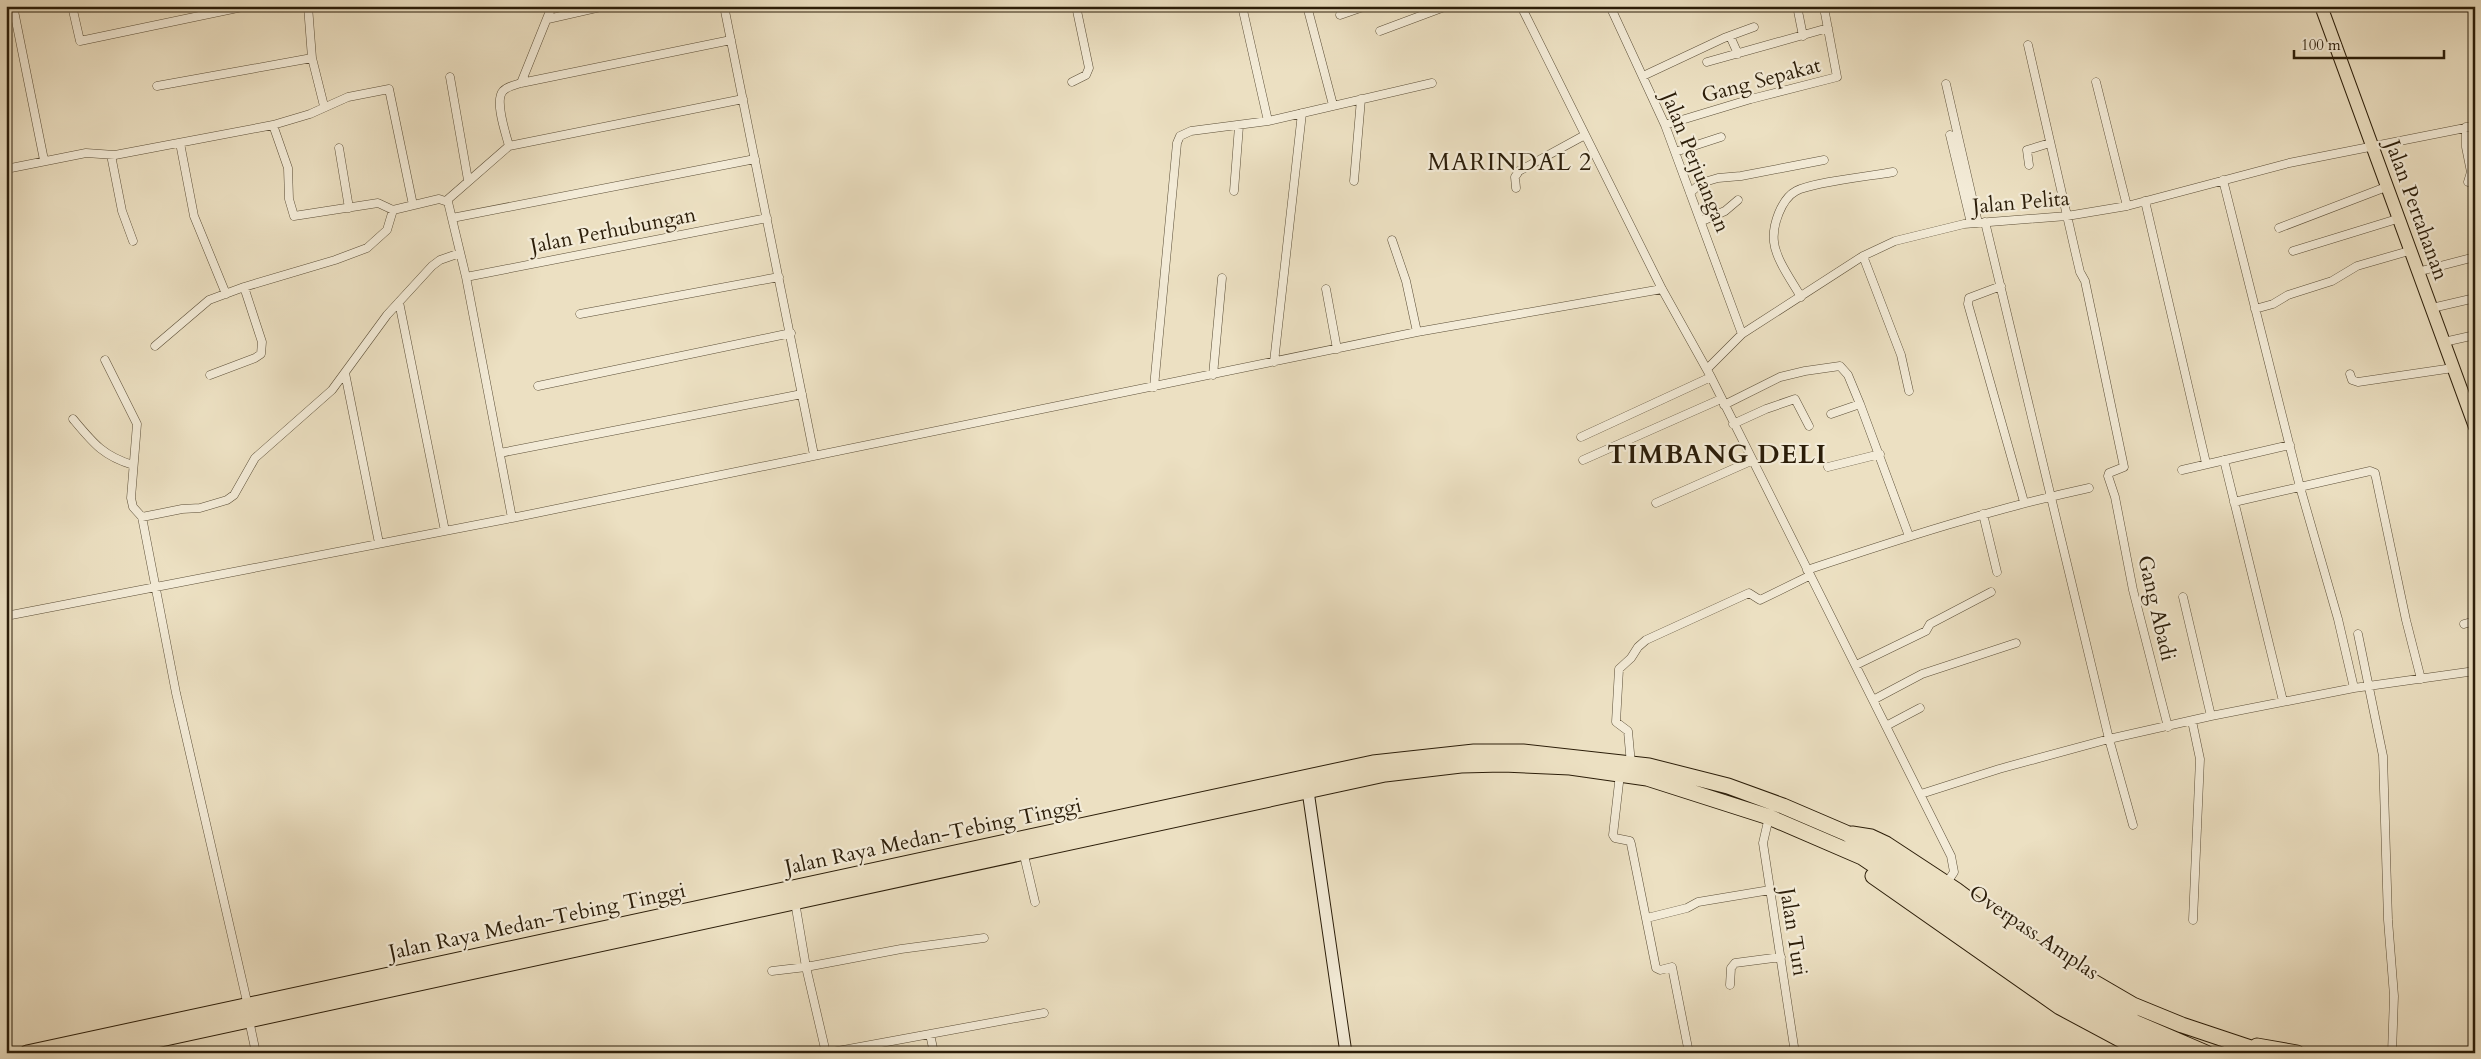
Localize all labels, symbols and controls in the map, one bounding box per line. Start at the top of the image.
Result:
scale bar [2294,28,2444,60]
text: 100 m [2301,35,2341,55]
street label: Gang Sepakat [1698,51,1824,110]
street label: Jalan Perjuangan [1653,85,1737,237]
street label: Jalan Pertahanan [2377,133,2455,284]
district label: MARINDAL 2 [1428,146,1592,179]
street label: Jalan Pelita [1968,184,2071,221]
street label: Jalan Perhubungan [525,200,699,261]
district label: TIMBANG DELI [1607,437,1827,472]
street label: Gang Abadi [2130,553,2183,664]
street label: Jalan Raya Medan-Tebing Tinggi [779,791,1084,883]
street label: Jalan Raya Medan-Tebing Tinggi [383,876,688,968]
street label: Overpass Amplas [1963,878,2105,987]
street label: Jalan Turi [1772,883,1815,978]

